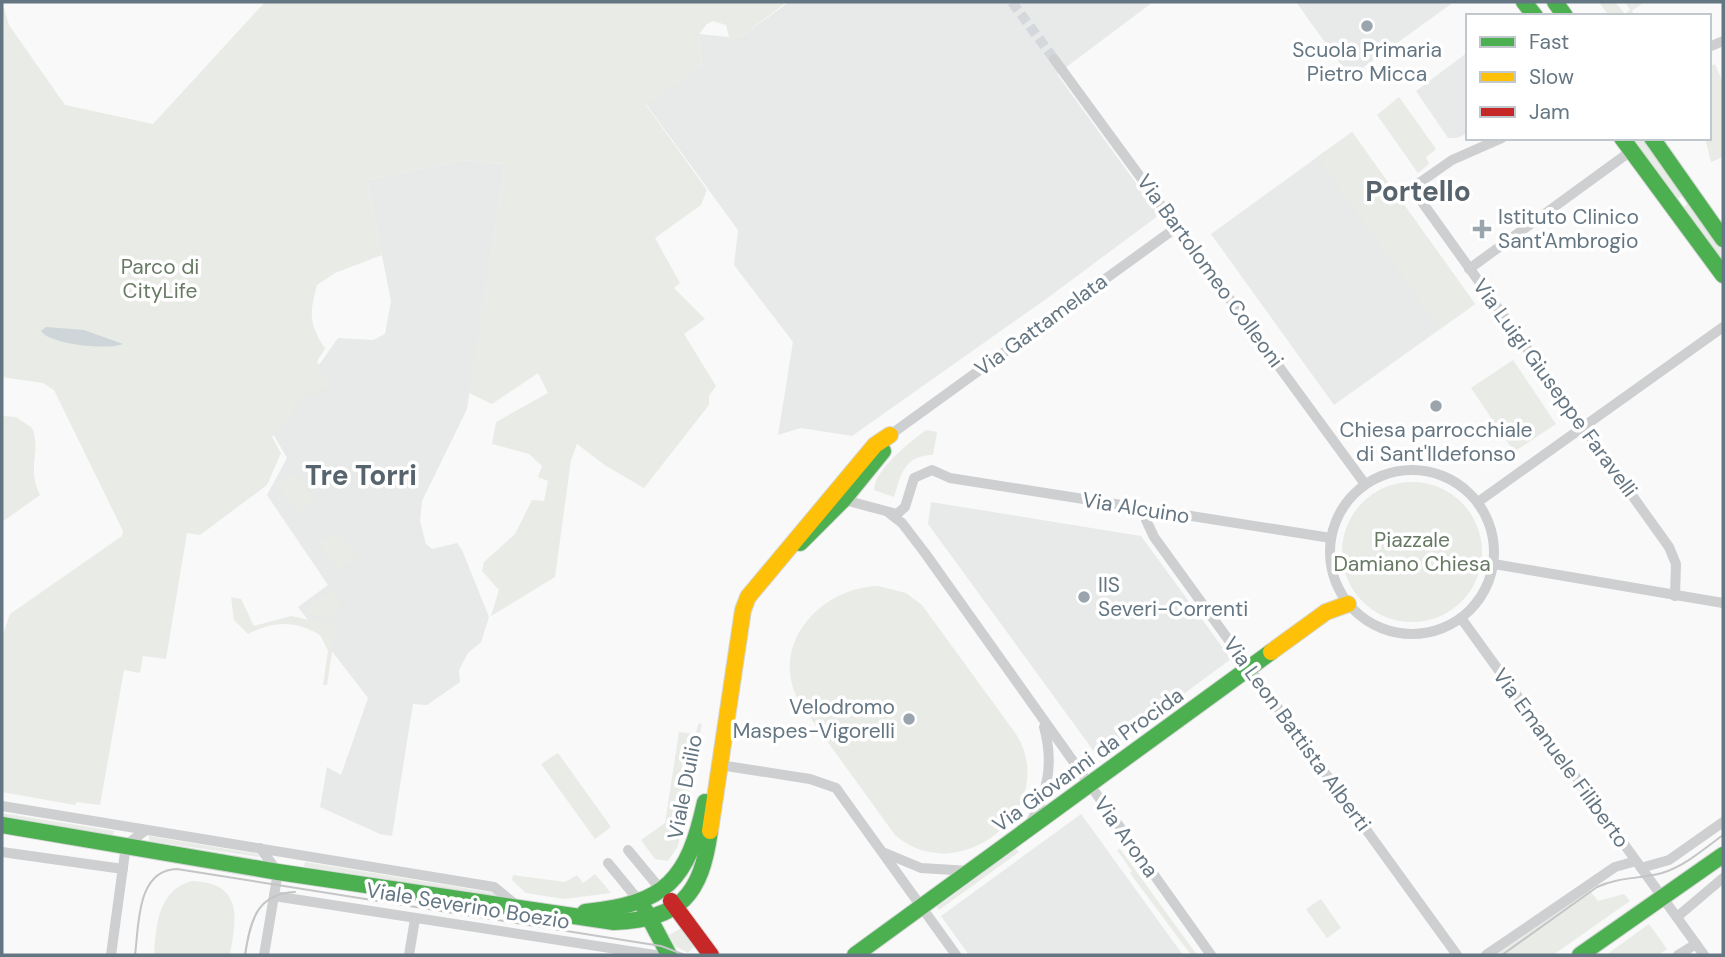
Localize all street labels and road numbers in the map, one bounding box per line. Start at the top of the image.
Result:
street label: Via Bartolomeo Colleoni [1130,169,1290,373]
street label: Via Gattamelata [969,267,1113,383]
street label: Via Luigi Giuseppe Faravelli [1466,273,1644,503]
street label: Via Alcuino [1080,486,1192,530]
street label: Via Leon Battista Alberti [1217,631,1377,837]
street label: Via Emanuele Filiberto [1486,663,1636,853]
street label: Via Giovanni da Procida [987,681,1189,839]
street label: Viale Duilio [661,732,709,842]
street label: Via Arona [1087,791,1165,883]
street label: Viale Severino Boezio [364,876,572,936]

